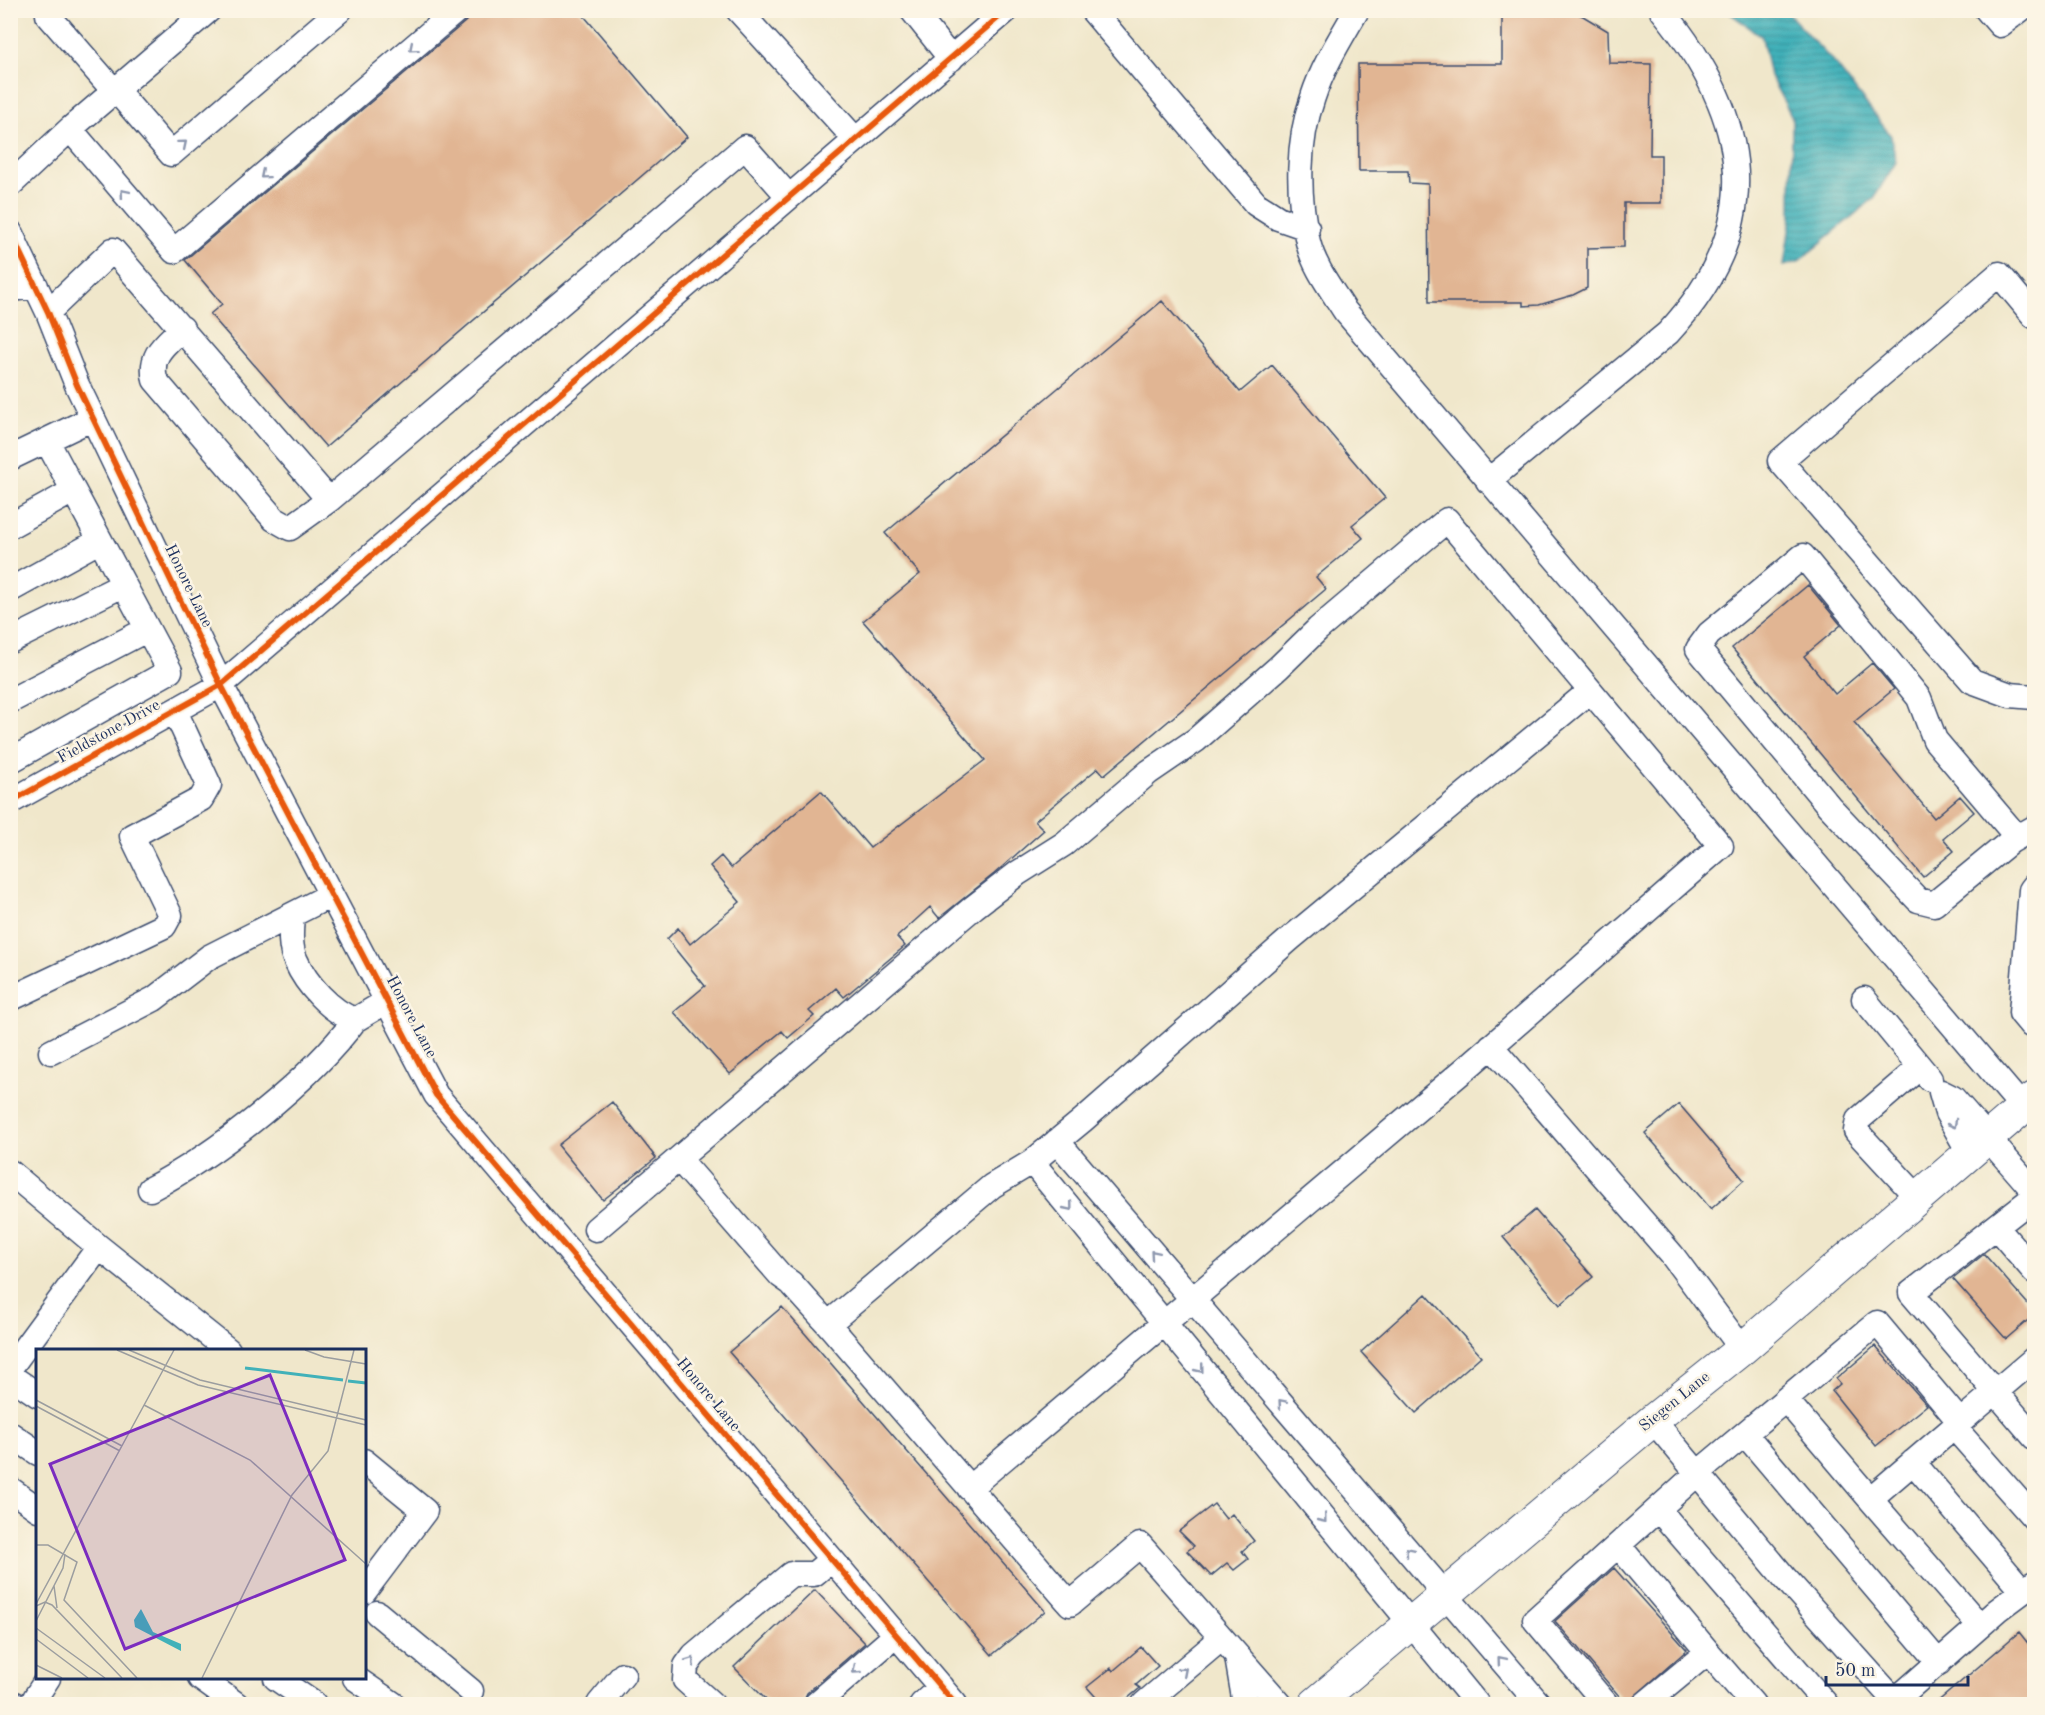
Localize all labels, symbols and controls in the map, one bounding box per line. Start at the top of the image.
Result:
one-way arrow [409,41,420,52]
one-way arrow [176,140,187,151]
one-way arrow [260,167,271,178]
one-way arrow [120,189,131,200]
street label: Honore Lane [161,542,215,630]
street label: Fieldstone Drive [55,697,163,767]
street label: Honore Lane [383,973,439,1061]
one-way arrow [1946,1118,1957,1128]
one-way arrow [1061,1200,1072,1211]
one-way arrow [1150,1250,1161,1261]
inset map [36,1349,366,1679]
street label: Honore Lane [673,1355,743,1435]
one-way arrow [1192,1362,1203,1373]
street label: Siegen Lane [1637,1369,1713,1435]
one-way arrow [1278,1399,1289,1410]
one-way arrow [1316,1513,1327,1524]
one-way arrow [1405,1547,1416,1558]
scale bar [1826,1649,1968,1687]
one-way arrow [1498,1655,1509,1666]
one-way arrow [684,1656,695,1667]
text: 50 m [1835,1662,1875,1680]
one-way arrow [852,1663,863,1674]
one-way arrow [1176,1667,1187,1678]

